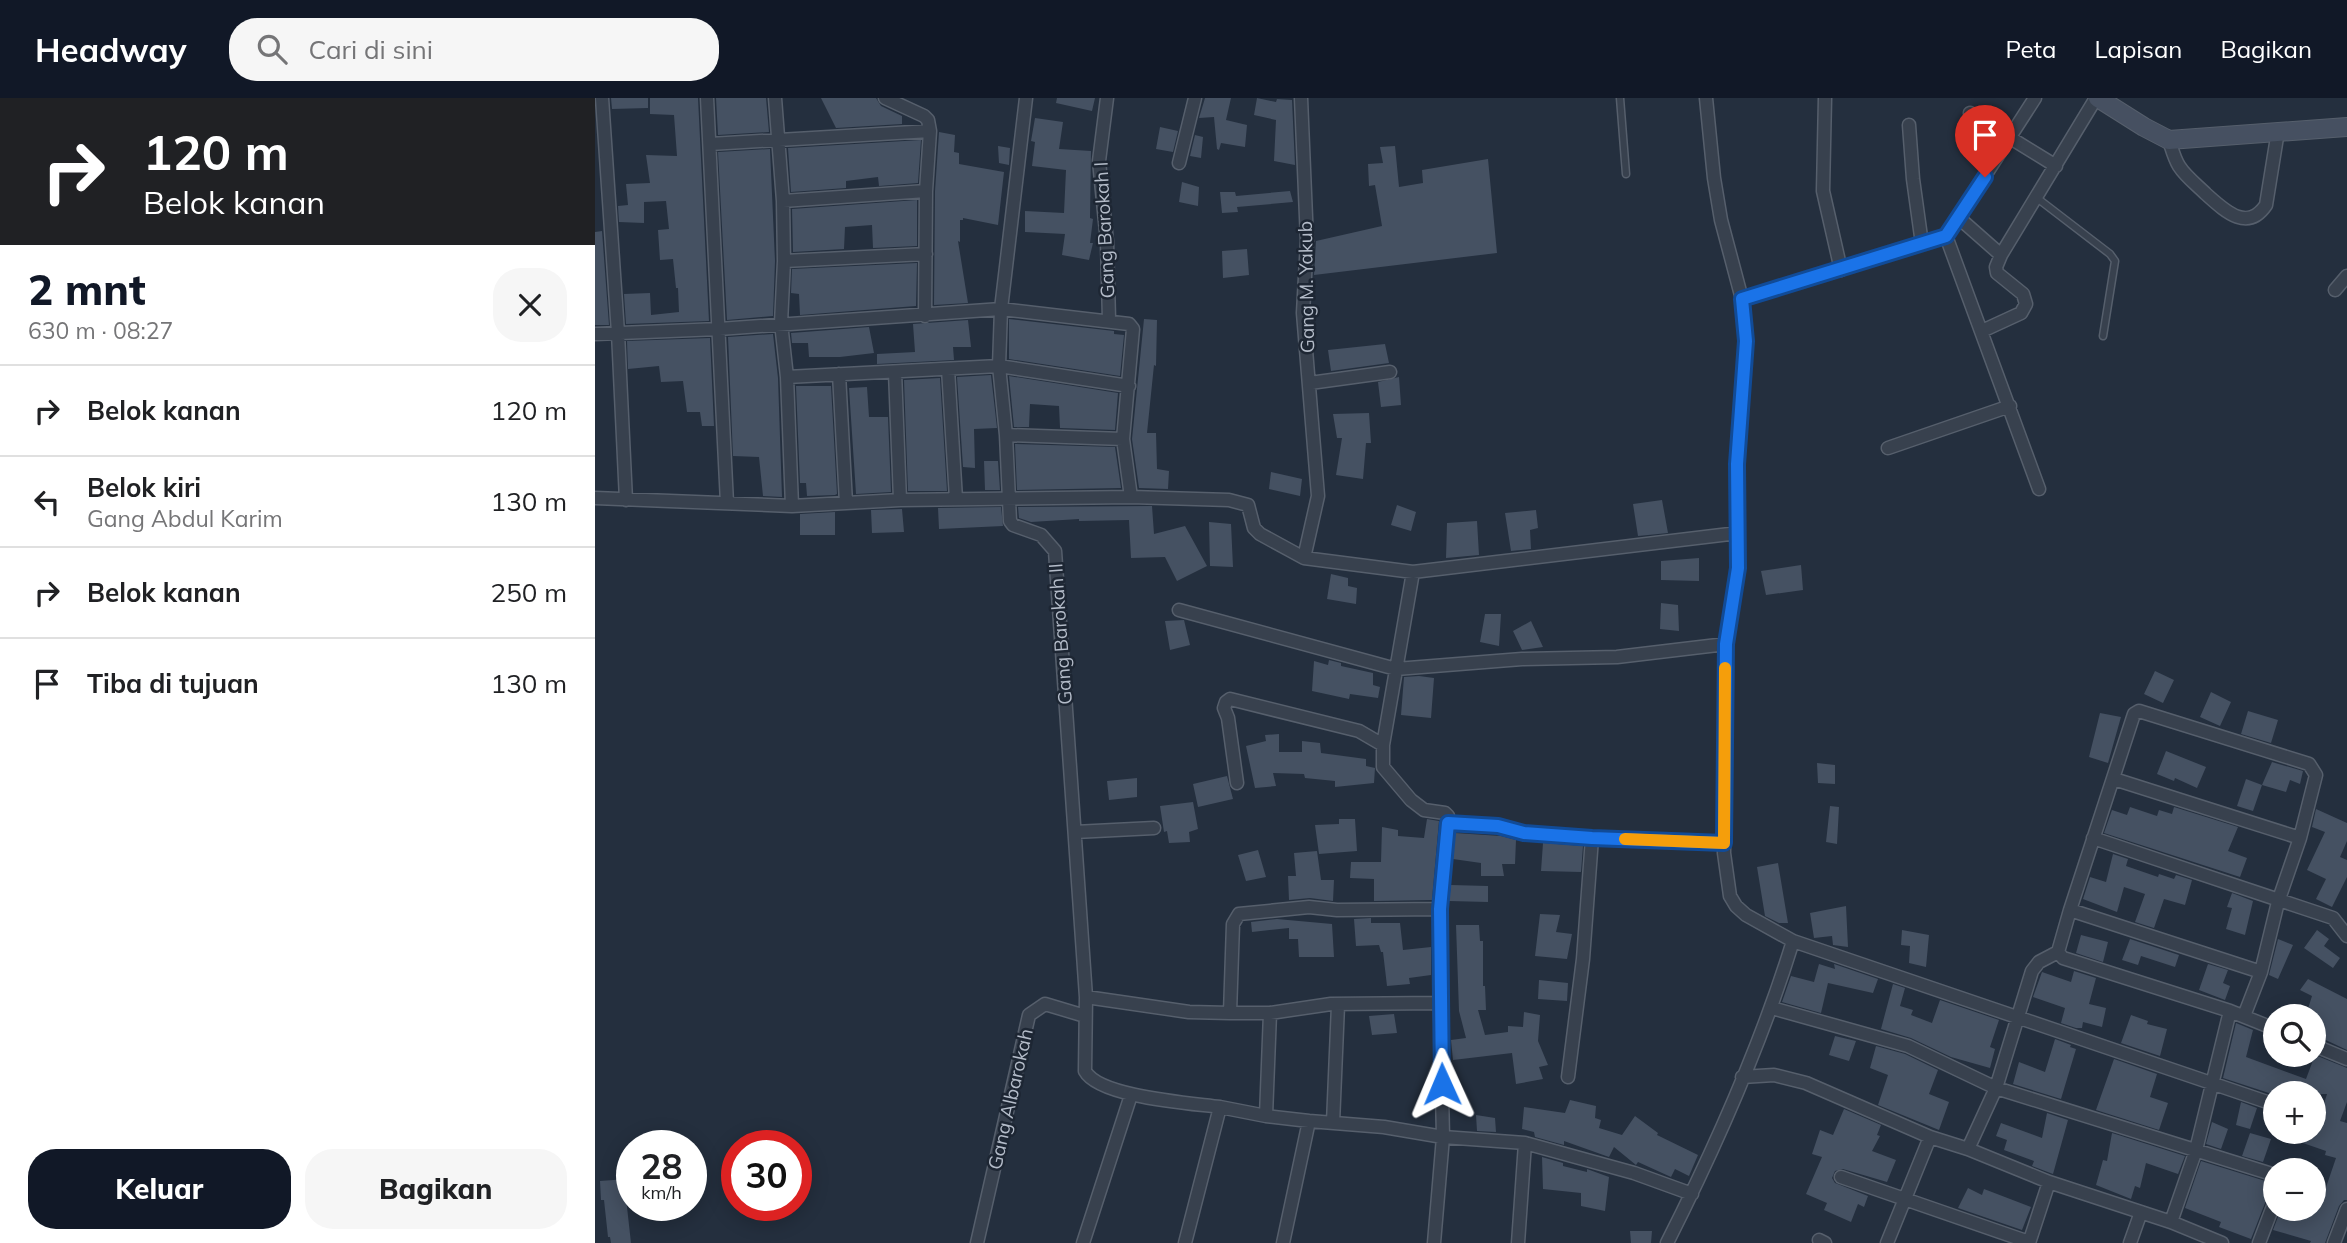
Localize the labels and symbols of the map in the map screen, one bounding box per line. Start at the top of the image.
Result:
pin [1955,105,2015,177]
street label: Gang Barokah I [1088,161,1120,299]
street label: Gang M. Yakub [1293,221,1319,353]
street label: Gang Barokah II [1043,562,1077,706]
street label: Gang Albarokah [982,1026,1038,1172]
position arrow [1405,1047,1479,1121]
speed limit sign: 30 [721,1130,812,1221]

